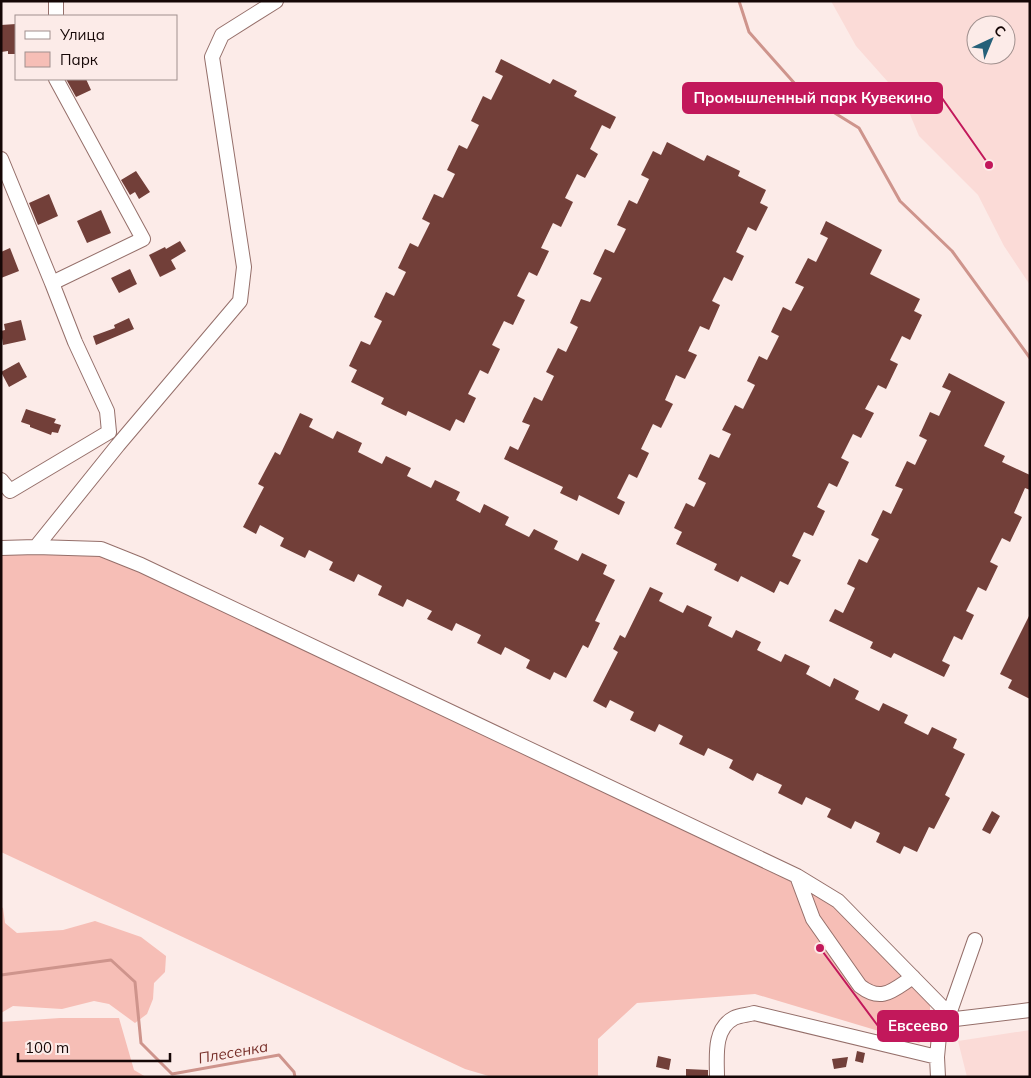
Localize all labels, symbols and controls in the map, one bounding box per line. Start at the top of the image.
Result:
legend [15,15,178,80]
north arrow [966,15,1016,65]
text: С [990,21,1010,40]
text: Улица [59,25,105,44]
text: Парк [60,50,99,69]
callout: Промышленный парк Кувекино [683,83,942,113]
text: Промышленный парк Кувекино [694,88,932,107]
callout: Евсеево [878,1011,958,1041]
text: Евсеево [888,1016,948,1035]
scale bar [18,1030,170,1062]
water label: Плесенка [197,1037,269,1067]
text: 100 m [25,1038,69,1057]

